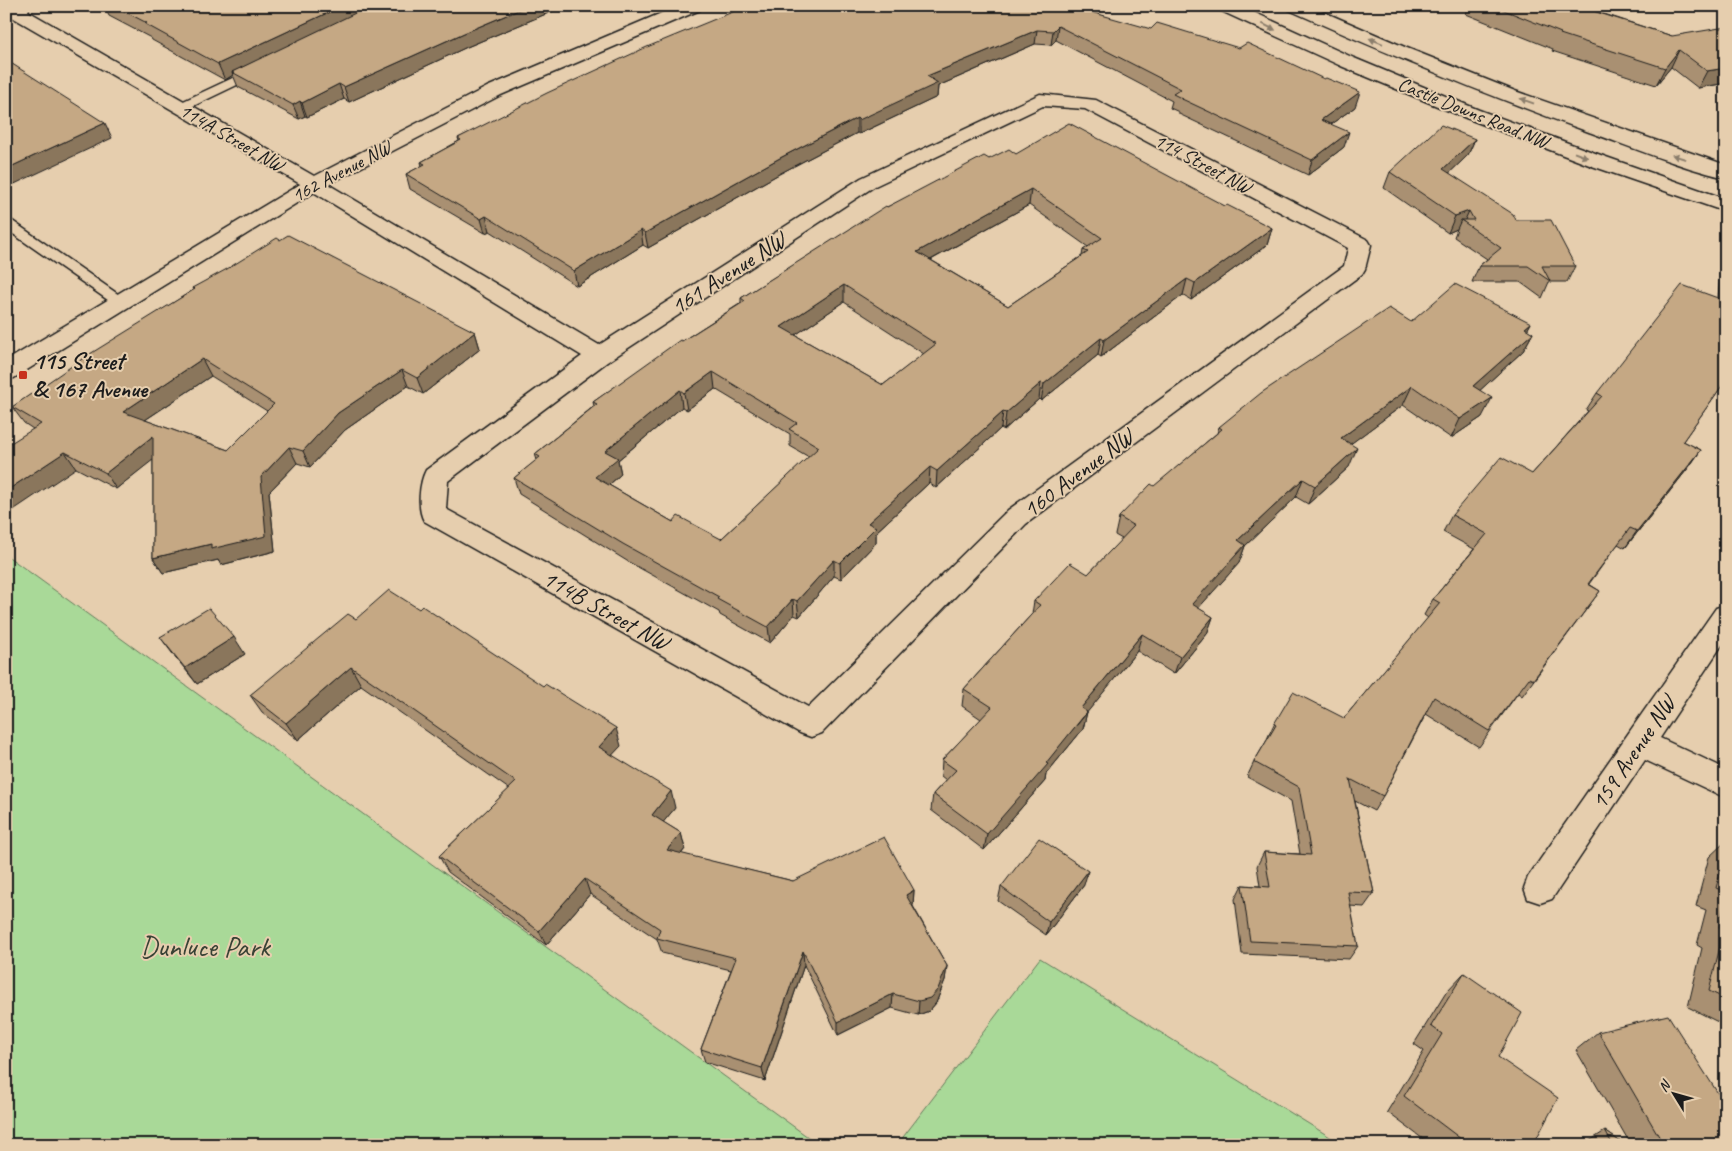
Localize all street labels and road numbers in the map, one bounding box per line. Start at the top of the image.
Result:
street label: Castle Downs Road NW [1394,71,1555,155]
street label: 114A Street NW [175,97,291,179]
street label: 114 Street NW [1150,127,1258,201]
street label: 162 Avenue NW [287,134,398,208]
street label: 161 Avenue NW [665,223,793,321]
street label: 160 Avenue NW [1017,420,1141,524]
street label: 114B Street NW [538,563,677,658]
street label: 159 Avenue NW [1584,687,1684,815]

